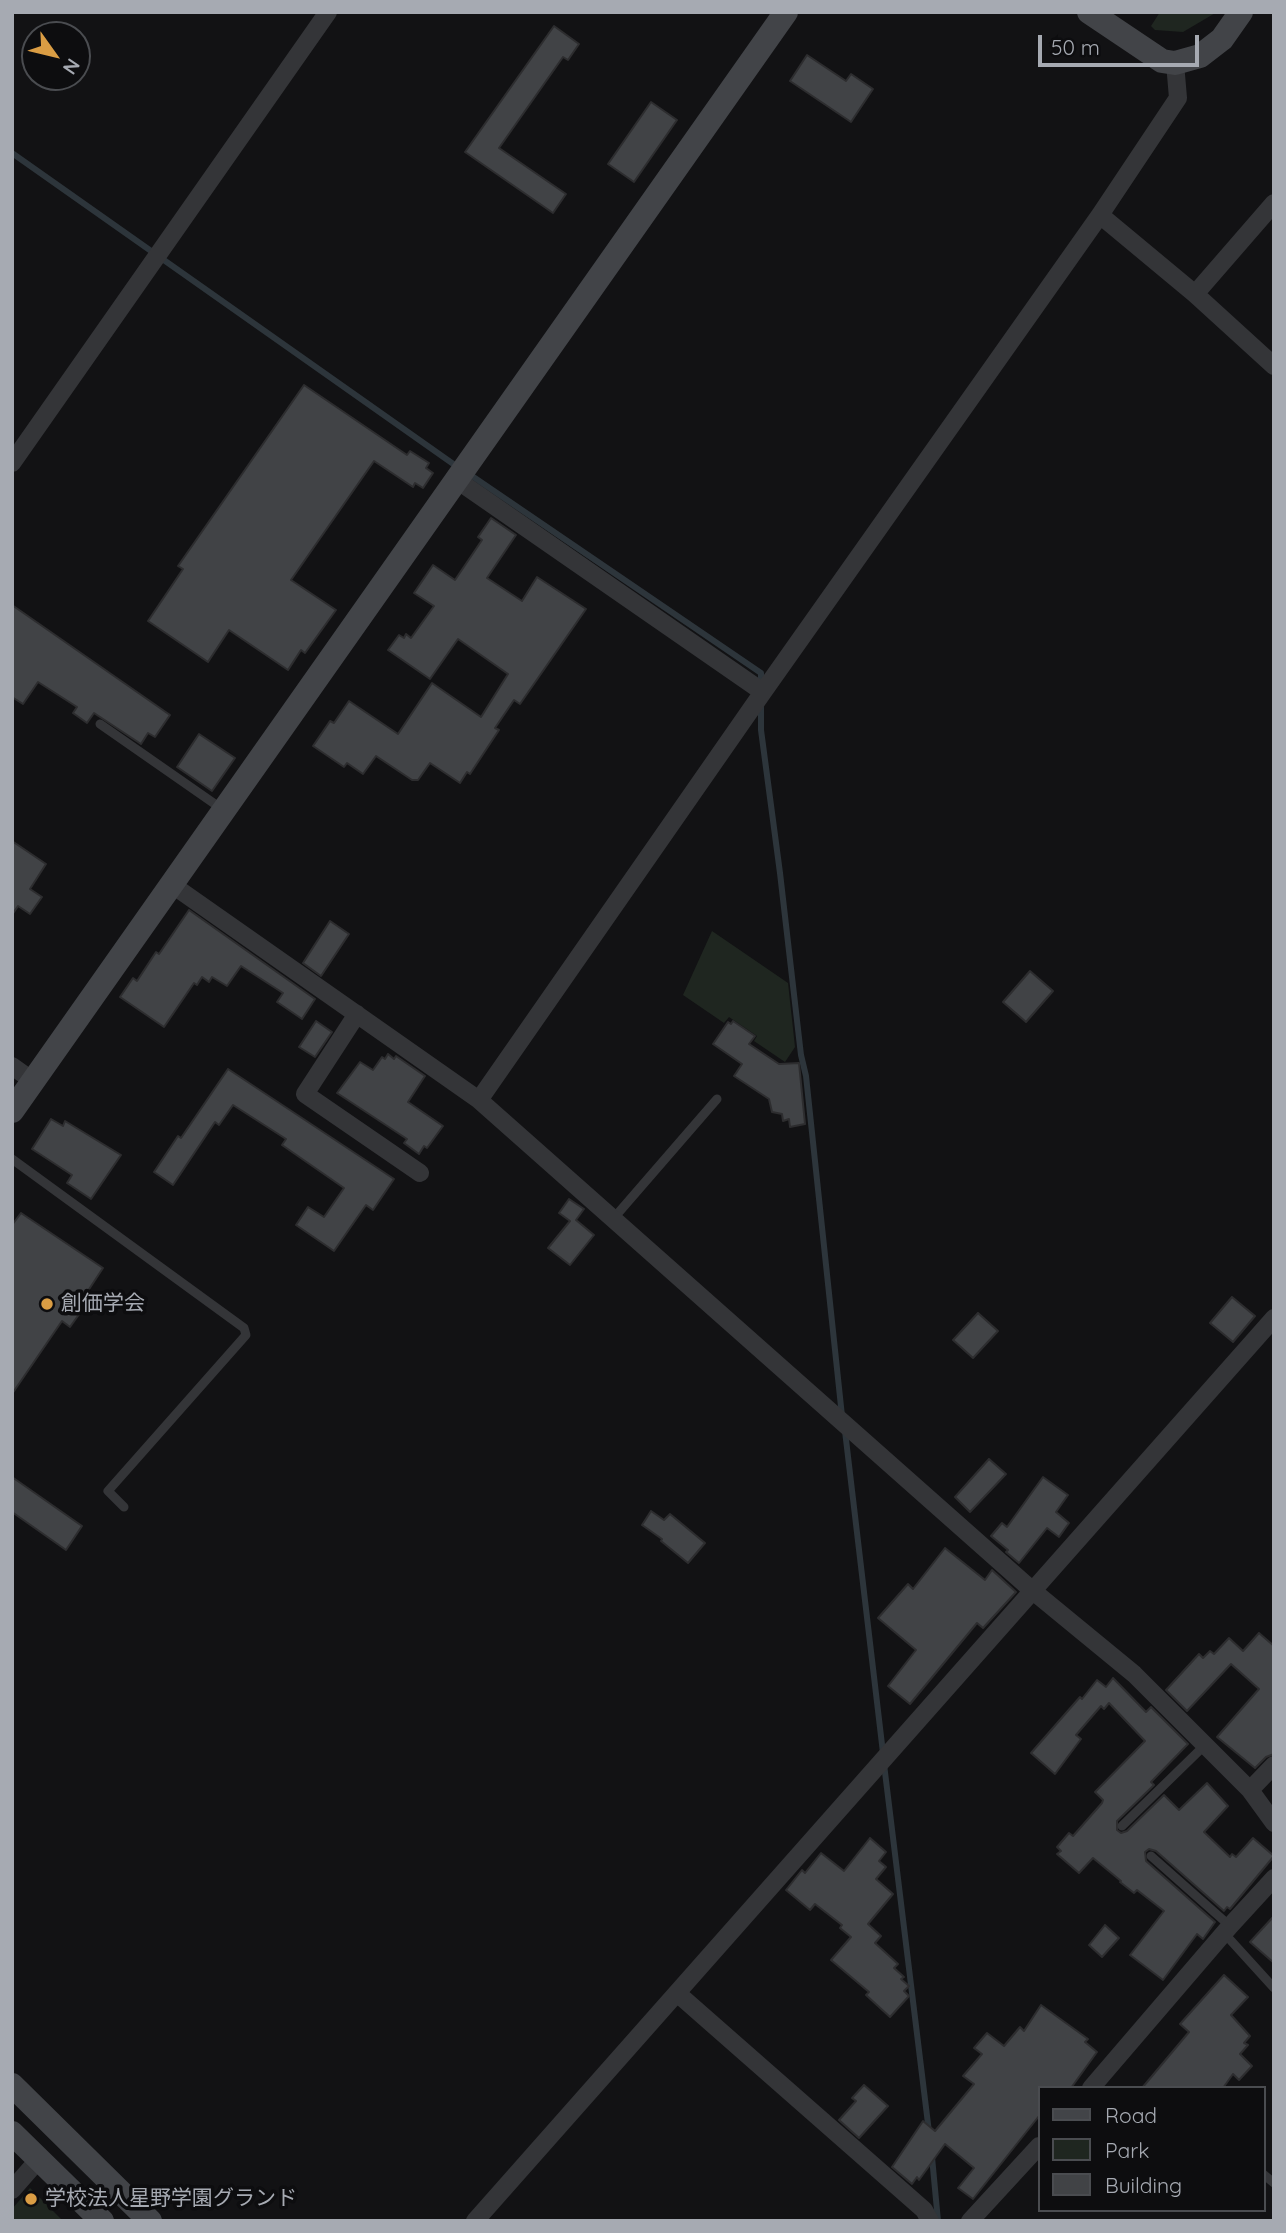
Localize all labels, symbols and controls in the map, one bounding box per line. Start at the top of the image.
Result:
north arrow [21,21,91,91]
scale bar [1041,21,1202,65]
text: 50 m [1051,34,1100,60]
text: N [58,54,86,79]
place label: 創価学会 [61,1291,145,1317]
marker: 創価学会 [39,1296,55,1312]
legend [1038,2086,1265,2212]
text: Road [1105,2102,1157,2128]
text: Park [1105,2137,1149,2163]
text: Building [1105,2172,1182,2198]
place label: 学校法人星野学園グランド [45,2186,297,2212]
marker: 学校法人星野学園グランド [23,2191,39,2207]

